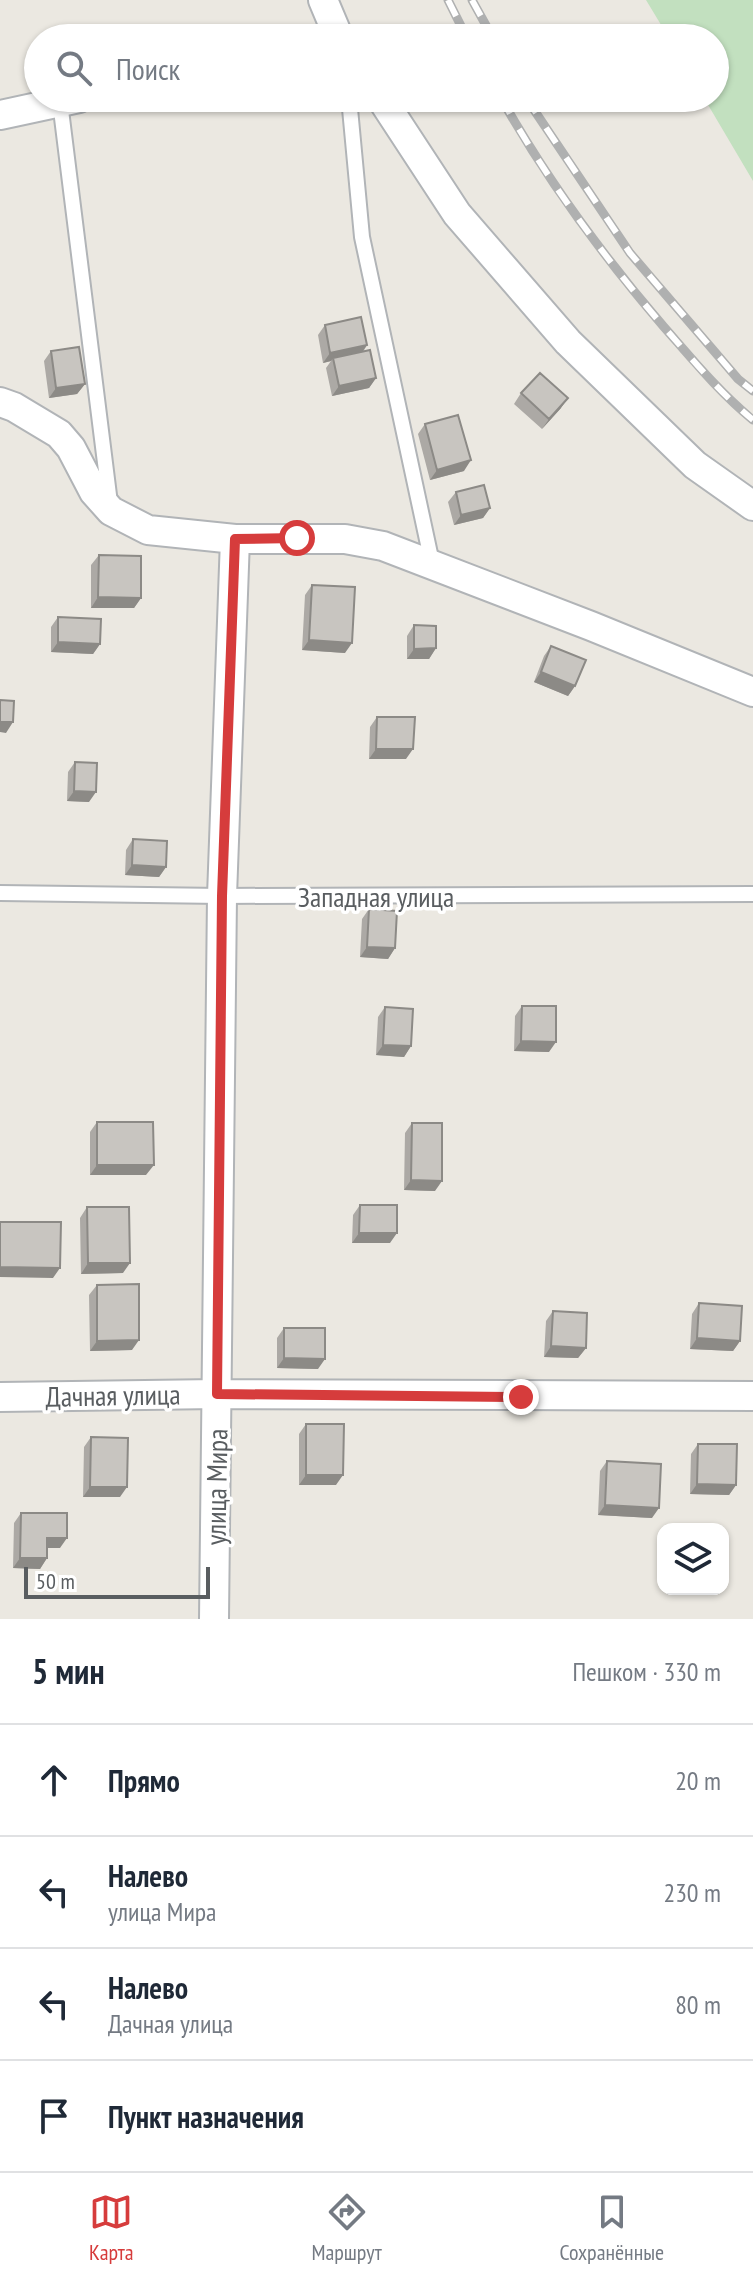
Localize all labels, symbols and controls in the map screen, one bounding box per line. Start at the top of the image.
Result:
search box [24,24,729,112]
icon: search [52,46,96,90]
text: Поиск [116,49,180,88]
route start [279,520,315,556]
street label: Западная улица [298,878,454,915]
street label: Дачная улица [45,1375,181,1415]
route end [503,1379,539,1415]
street label: улица Мира [196,1428,236,1546]
map controls [657,1523,729,1595]
button: layers [657,1523,729,1595]
scale bar [24,1563,210,1599]
text: 50 m [36,1567,75,1595]
text: 5 мин [32,1649,105,1693]
text: Пешком · 330 m [572,1655,721,1688]
icon: ahead [32,1758,76,1802]
text: Прямо [108,1761,180,1800]
text: 20 m [675,1764,721,1797]
text: Налево [108,1856,188,1895]
icon: left [32,1870,76,1914]
text: 230 m [663,1876,721,1909]
text: улица Мира [108,1895,217,1928]
text: Налево [108,1968,188,2007]
icon: left [32,1982,76,2026]
text: 80 m [675,1988,721,2021]
text: Дачная улица [108,2007,233,2040]
icon: arrive [32,2094,76,2138]
text: Пункт назначения [108,2097,304,2136]
tab: Карта [89,2190,134,2266]
tab: Маршрут [311,2190,382,2266]
tab: Сохранённые [559,2190,664,2266]

